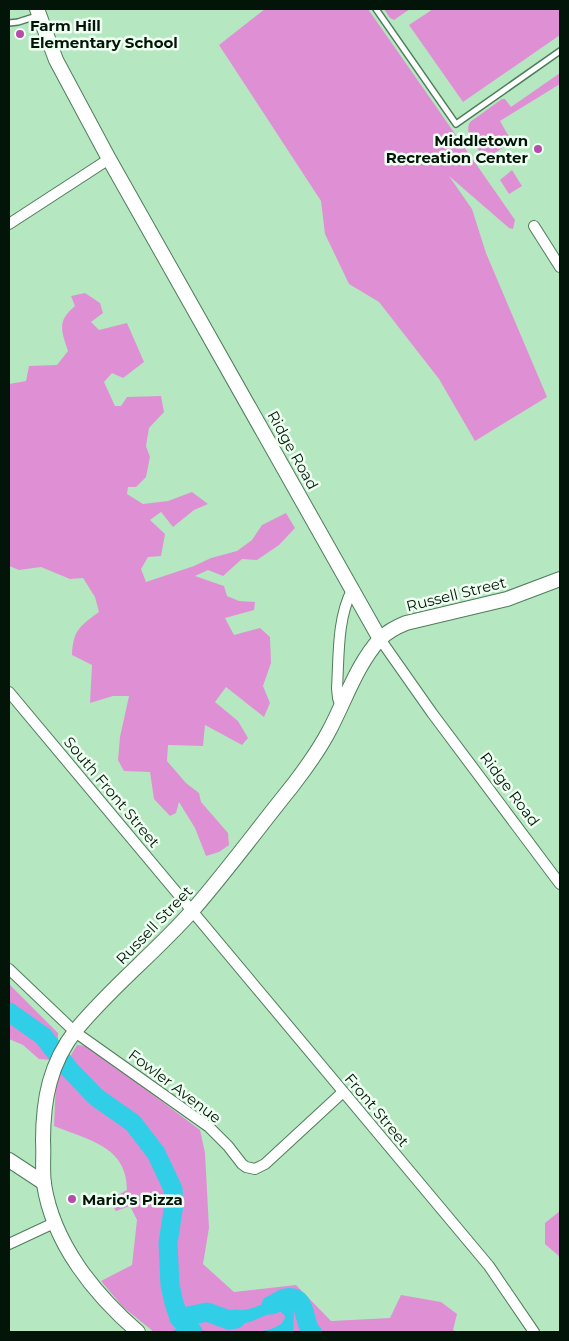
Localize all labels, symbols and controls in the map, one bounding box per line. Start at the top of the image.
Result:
place label: Farm Hill Elementary School [30,16,178,52]
marker: Farm Hill Elementary School [14,28,26,40]
place label: Middletown Recreation Center [386,131,529,167]
marker: Middletown Recreation Center [532,143,544,155]
street label: Ridge Road [263,407,323,493]
street label: Russell Street [404,572,508,616]
street label: South Front Street [60,733,164,851]
street label: Ridge Road [476,748,544,830]
street label: Russell Street [112,882,196,968]
street label: Fowler Avenue [125,1045,225,1127]
street label: Front Street [341,1069,413,1151]
place label: Mario's Pizza [82,1190,183,1209]
marker: Mario's Pizza [66,1193,78,1205]

